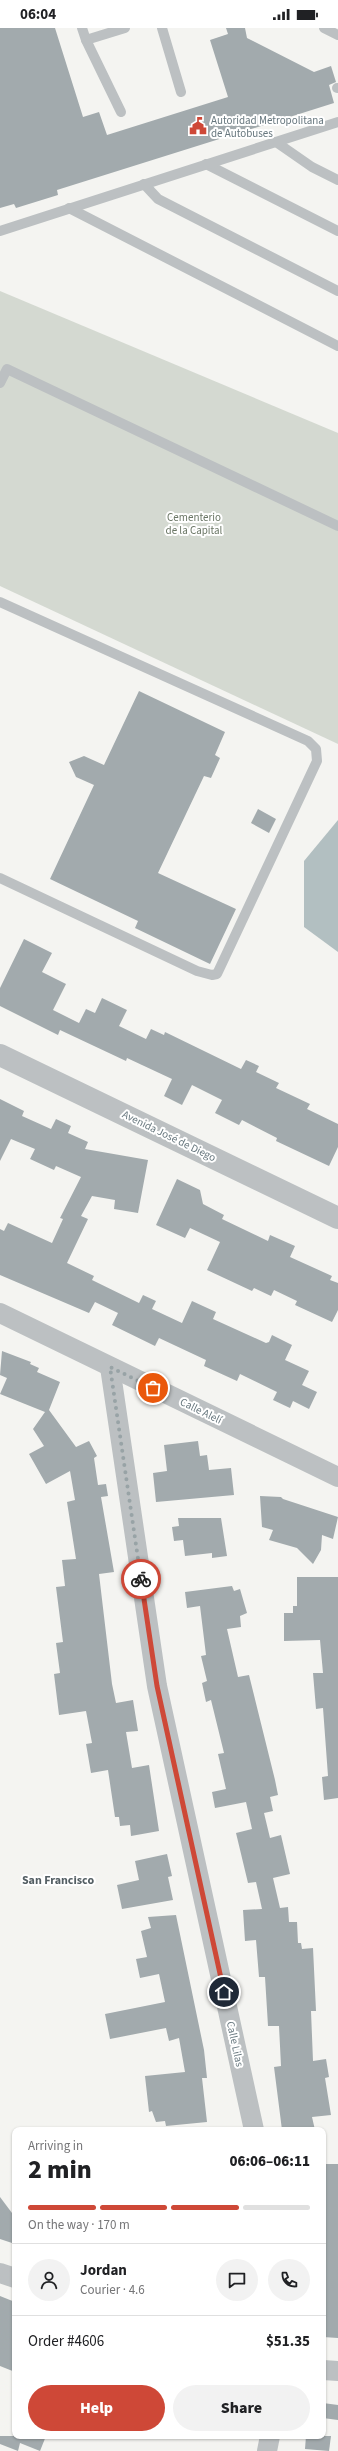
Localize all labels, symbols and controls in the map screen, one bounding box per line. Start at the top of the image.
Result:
text: 06:04 [20,4,56,25]
place label: Autoridad Metropolitana de Autobuses [211,113,324,141]
public building icon: Autoridad Metropolitana de Autobuses [188,116,208,136]
park label: Cementerio de la Capital [166,510,223,538]
street label: Avenida José de Diego [120,1107,218,1165]
pin [136,1371,170,1405]
icon: bag [142,1377,164,1399]
street label: Calle Alelí [178,1394,225,1428]
courier [121,1559,161,1599]
icon: bike [130,1568,152,1590]
district label: San Francisco [22,1872,94,1889]
pin [207,1975,241,2009]
icon: home [213,1981,235,2003]
street label: Calle Lilas [223,2020,247,2068]
text: Arriving in [28,2137,83,2155]
text: 2 min [28,2151,92,2188]
text: 06:06–06:11 [229,2151,310,2172]
text: On the way · 170 m [28,2216,130,2234]
button: person [28,2259,70,2301]
button: chat [216,2259,258,2301]
button: phone [268,2259,310,2301]
text: Jordan [80,2260,127,2281]
text: Courier · 4.6 [80,2281,145,2299]
text: Order #4606 [28,2331,104,2352]
text: $51.35 [266,2331,310,2352]
button: Help [28,2385,165,2431]
button: Share [173,2385,310,2431]

